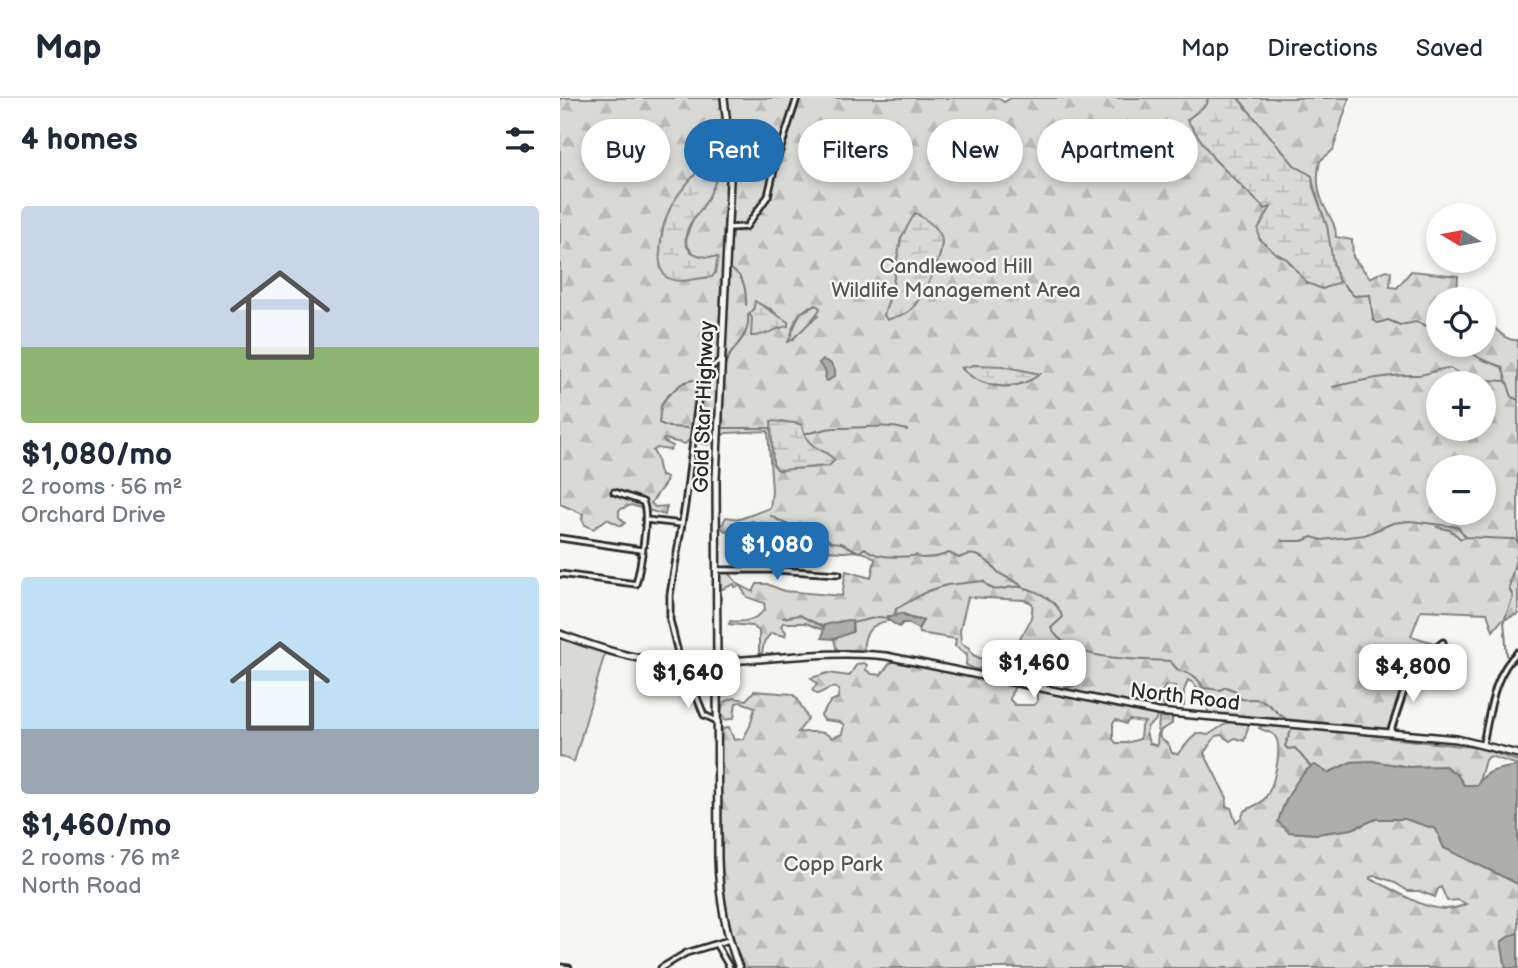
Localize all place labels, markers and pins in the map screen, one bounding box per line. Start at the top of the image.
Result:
pin: $1,080 [720,522,834,582]
pin: $1,460 [977,640,1091,700]
pin: $4,800 [1356,644,1470,704]
pin: $1,640 [631,650,745,710]

